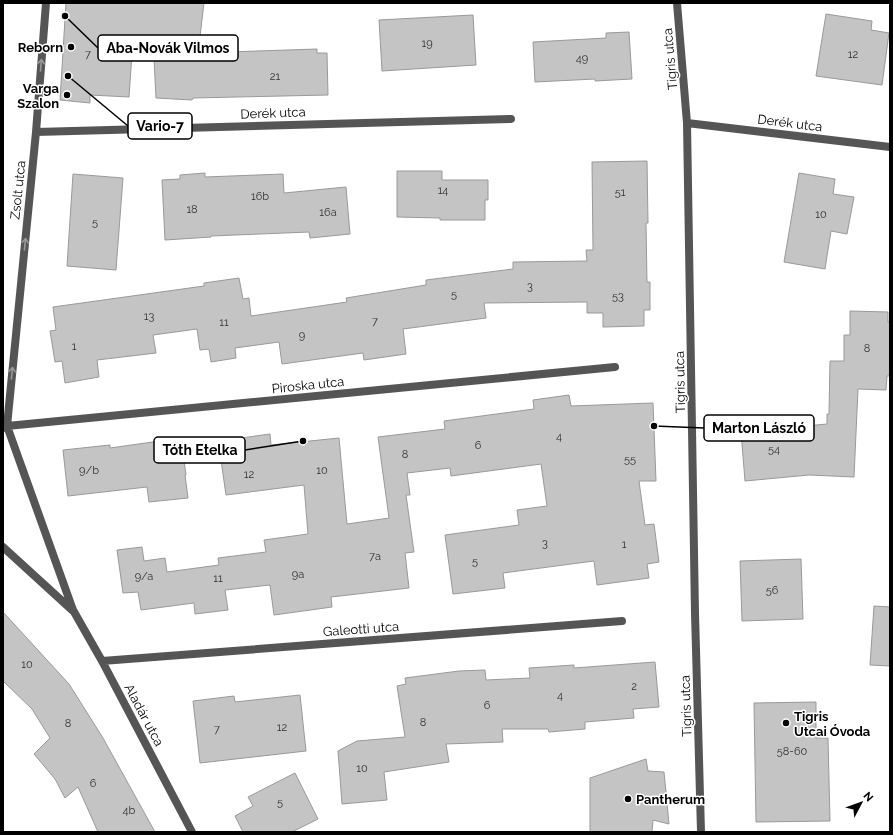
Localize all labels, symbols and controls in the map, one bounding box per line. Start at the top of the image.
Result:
street label: Tigris utca [660,27,680,91]
callout: Aba-Novák Vilmos [98,35,238,61]
house number: 19 [421,37,433,50]
place label: Reborn [18,40,63,55]
text: Aba-Novák Vilmos [106,40,230,56]
marker: Reborn [66,42,76,52]
house number: 7 [85,48,91,61]
house number: 12 [848,48,858,61]
house number: 49 [576,52,588,65]
one-way arrow [37,59,45,72]
house number: 21 [270,70,281,83]
place label: Varga Szalon [17,81,60,111]
marker: Varga Szalon [62,90,72,100]
street label: Derék utca [240,104,306,122]
street label: Derék utca [757,112,823,134]
callout: Vario-7 [128,113,192,139]
text: Vario-7 [136,118,184,134]
street label: Zsolt utca [7,160,29,220]
house number: 14 [438,184,448,197]
house number: 51 [615,186,626,199]
house number: 16b [251,190,269,203]
house number: 18 [186,203,198,216]
house number: 16a [319,206,337,219]
house number: 10 [815,208,827,221]
house number: 5 [92,216,98,229]
one-way arrow [21,238,28,251]
house number: 3 [527,280,533,293]
house number: 5 [451,288,457,301]
house number: 53 [612,290,624,303]
house number: 13 [144,310,154,323]
house number: 7 [372,315,378,328]
house number: 11 [219,316,229,329]
house number: 9 [299,329,305,342]
house number: 1 [72,340,77,353]
house number: 8 [864,342,870,355]
street label: Tigris utca [672,351,688,413]
one-way arrow [8,367,16,380]
street label: Piroska utca [271,374,345,396]
callout: Marton László [704,415,814,441]
text: Marton László [712,420,807,436]
house number: 4 [556,430,562,443]
callout: Tóth Etelka [154,437,245,463]
house number: 6 [475,439,482,452]
text: Tóth Etelka [162,442,238,458]
house number: 54 [768,443,780,456]
house number: 8 [402,448,408,461]
house number: 55 [624,453,636,466]
house number: 9/b [79,464,99,477]
house number: 10 [316,464,328,477]
house number: 12 [244,468,254,481]
house number: 3 [542,537,548,550]
house number: 1 [622,538,627,551]
house number: 7a [369,550,381,563]
house number: 5 [472,555,478,568]
house number: 9a [292,568,304,581]
house number: 9/a [135,570,153,583]
house number: 11 [213,572,223,585]
house number: 56 [766,584,779,597]
street label: Galeotti utca [322,619,400,639]
house number: 10 [21,658,33,671]
street label: Tigris utca [677,675,695,737]
house number: 2 [631,680,637,693]
street label: Aladár utca [121,681,167,749]
house number: 4 [557,689,563,702]
house number: 6 [484,699,491,712]
place label: Tigris Utcai Óvoda [794,709,871,739]
house number: 8 [420,716,426,729]
house number: 8 [65,717,71,730]
marker: Tigris Utcai Óvoda [781,718,791,728]
house number: 12 [277,721,287,734]
house number: 7 [214,723,220,736]
house number: 58-60 [777,745,808,758]
house number: 10 [356,762,368,775]
house number: 6 [90,777,97,790]
north arrow [841,783,881,823]
text: N [861,789,876,804]
place label: Pantherum [636,792,705,807]
marker: Pantherum [623,794,633,804]
house number: 5 [277,796,283,809]
house number: 4b [123,804,136,817]

